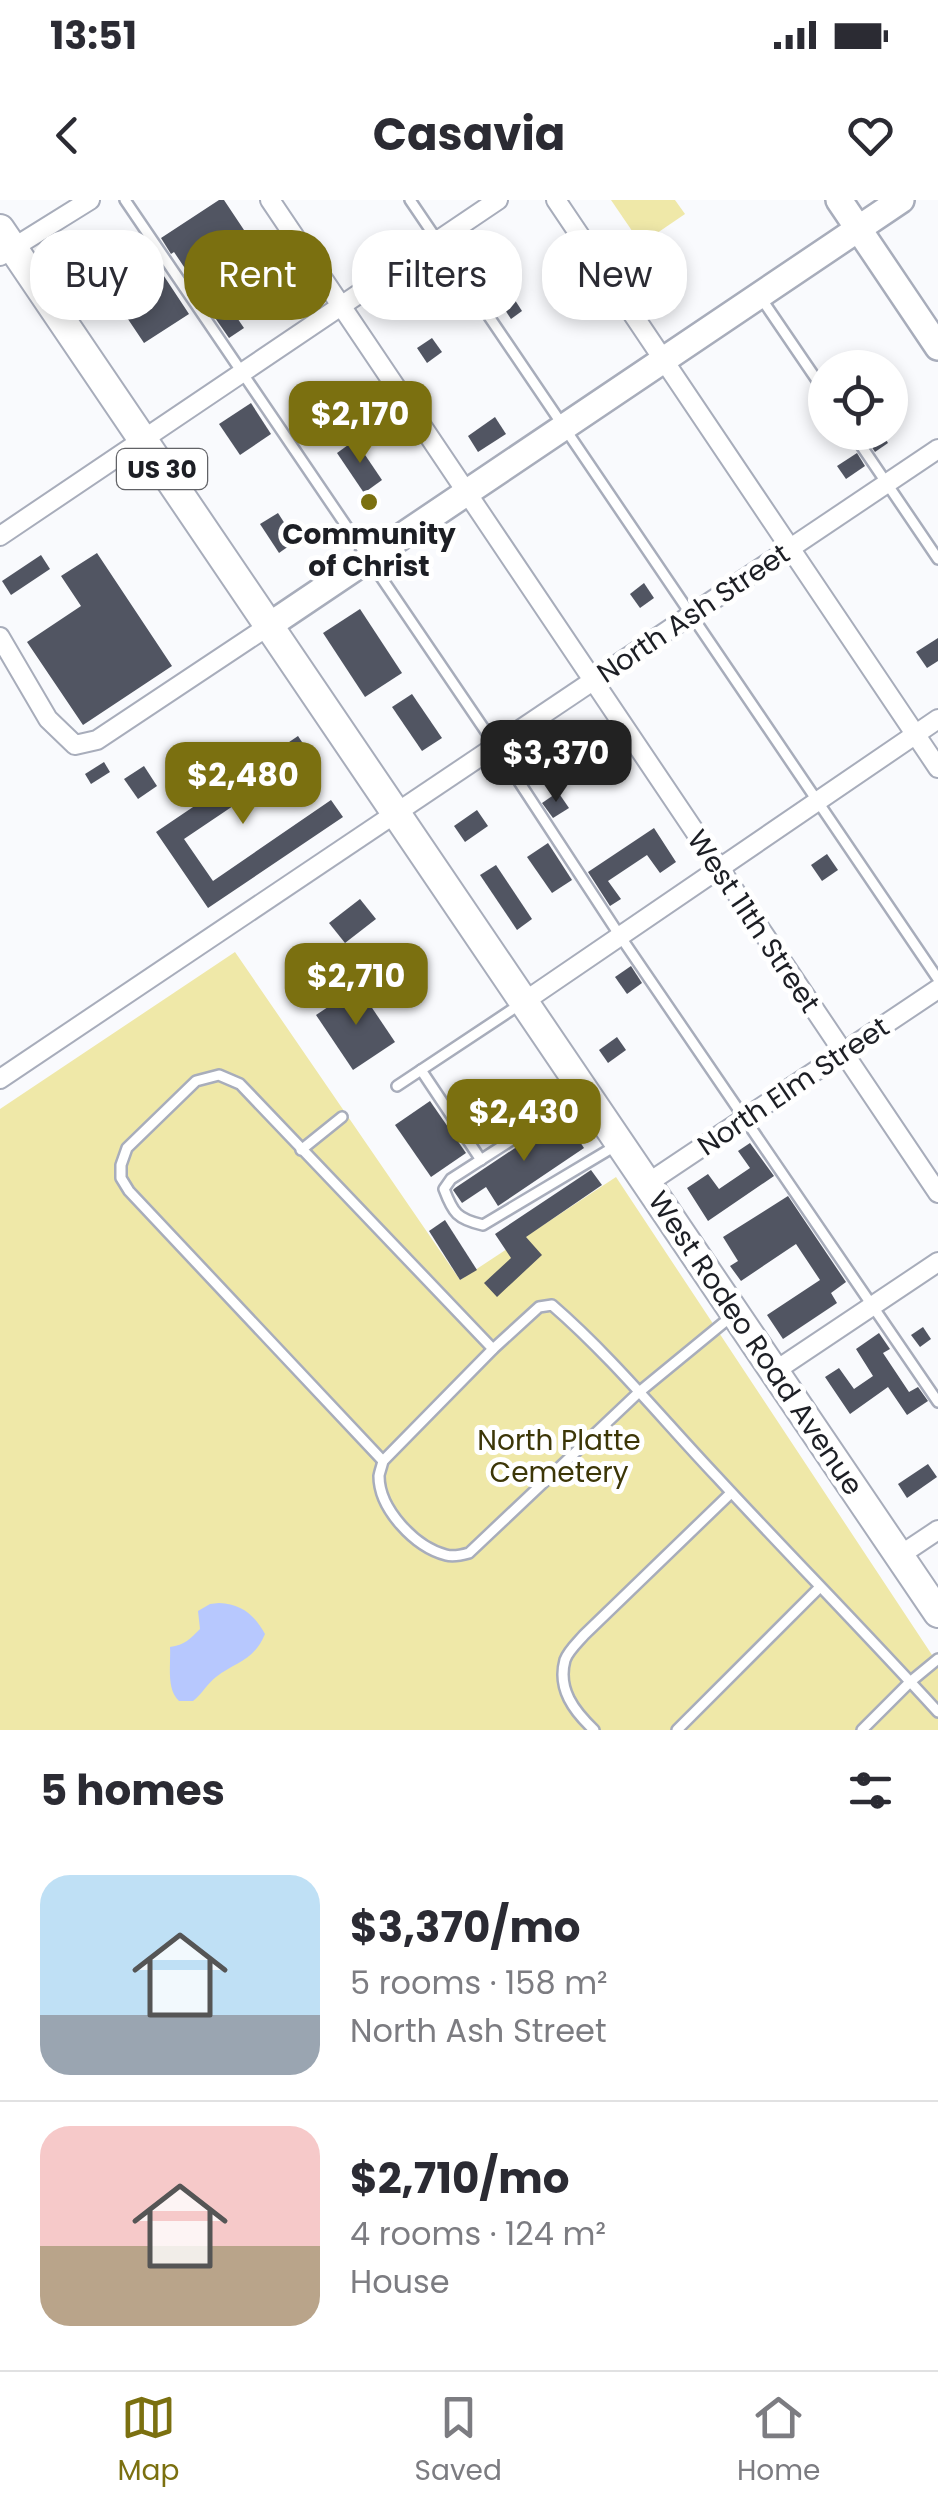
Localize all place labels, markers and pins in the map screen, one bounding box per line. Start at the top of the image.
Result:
pin: $2,170 [279,381,441,466]
marker: Community of Christ [358,491,380,513]
place label: Community of Christ [282,515,456,586]
pin: $3,370 [475,720,637,805]
pin: $2,480 [162,742,324,827]
pin: $2,710 [275,943,437,1028]
pin: $2,430 [443,1079,605,1164]

